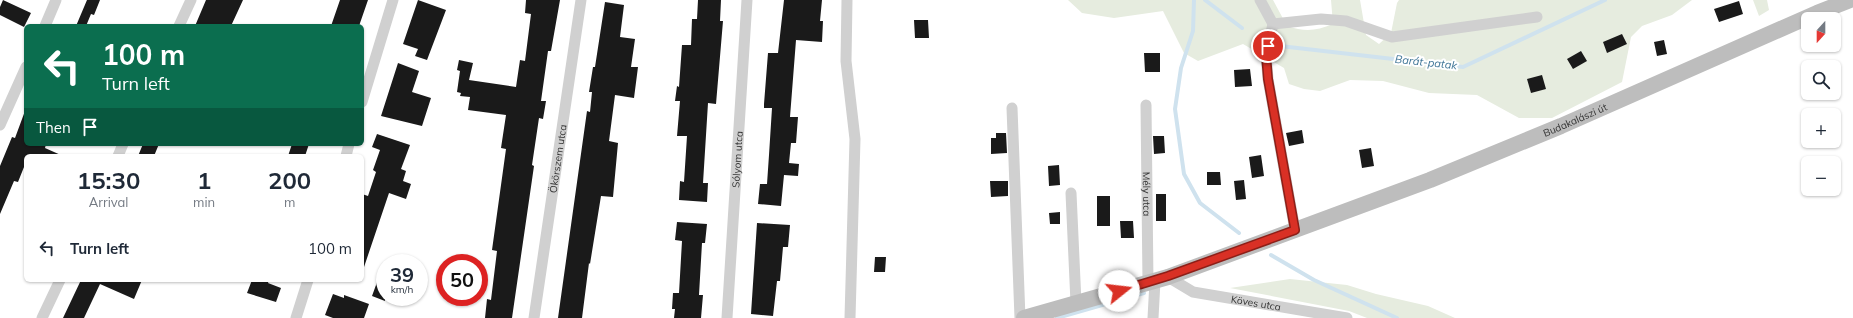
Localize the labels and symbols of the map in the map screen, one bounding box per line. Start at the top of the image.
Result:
north arrow [1801,12,1841,52]
pin [1251,29,1285,63]
water label: Barát-patak [1394,52,1458,72]
street label: Budakalászi út [1541,100,1609,139]
street label: Ökörszem utca [546,124,569,194]
street label: Sólyom utca [729,131,745,188]
street label: Mély utca [1140,172,1154,216]
speed limit sign: 50 [436,254,488,306]
position arrow [1098,270,1140,312]
street label: Köves utca [1230,292,1282,313]

